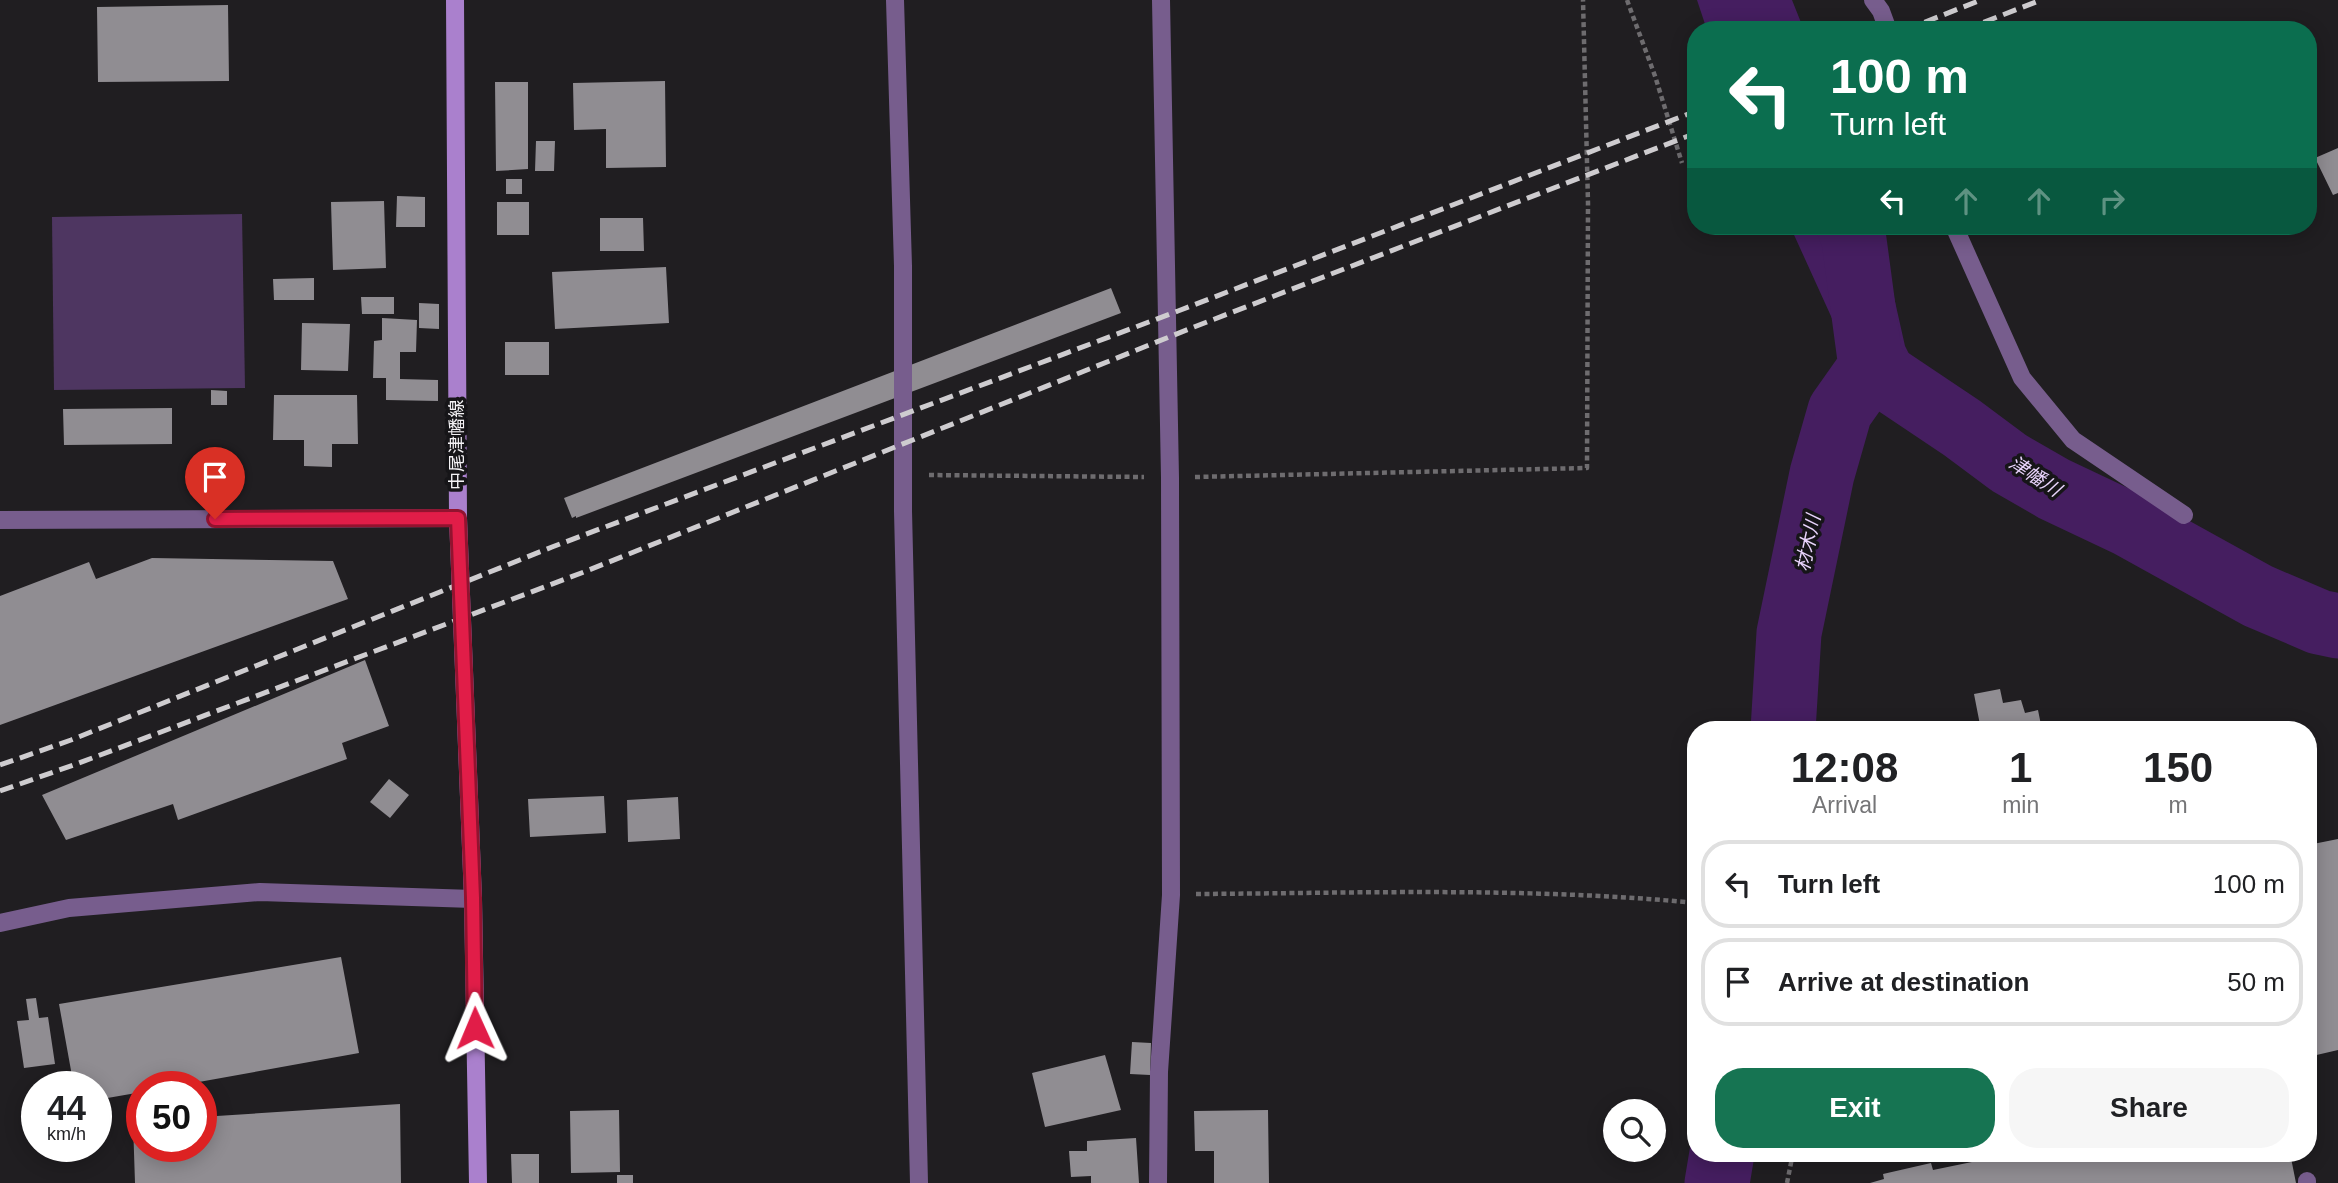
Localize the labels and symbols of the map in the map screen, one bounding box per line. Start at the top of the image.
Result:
street label: 中尾津幡線 [447,400,467,490]
pin [185,447,245,519]
water label: 津幡川 [2005,452,2066,501]
water label: 材木川 [1792,511,1825,573]
position arrow [438,991,512,1065]
speed limit sign: 50 [126,1071,217,1162]

